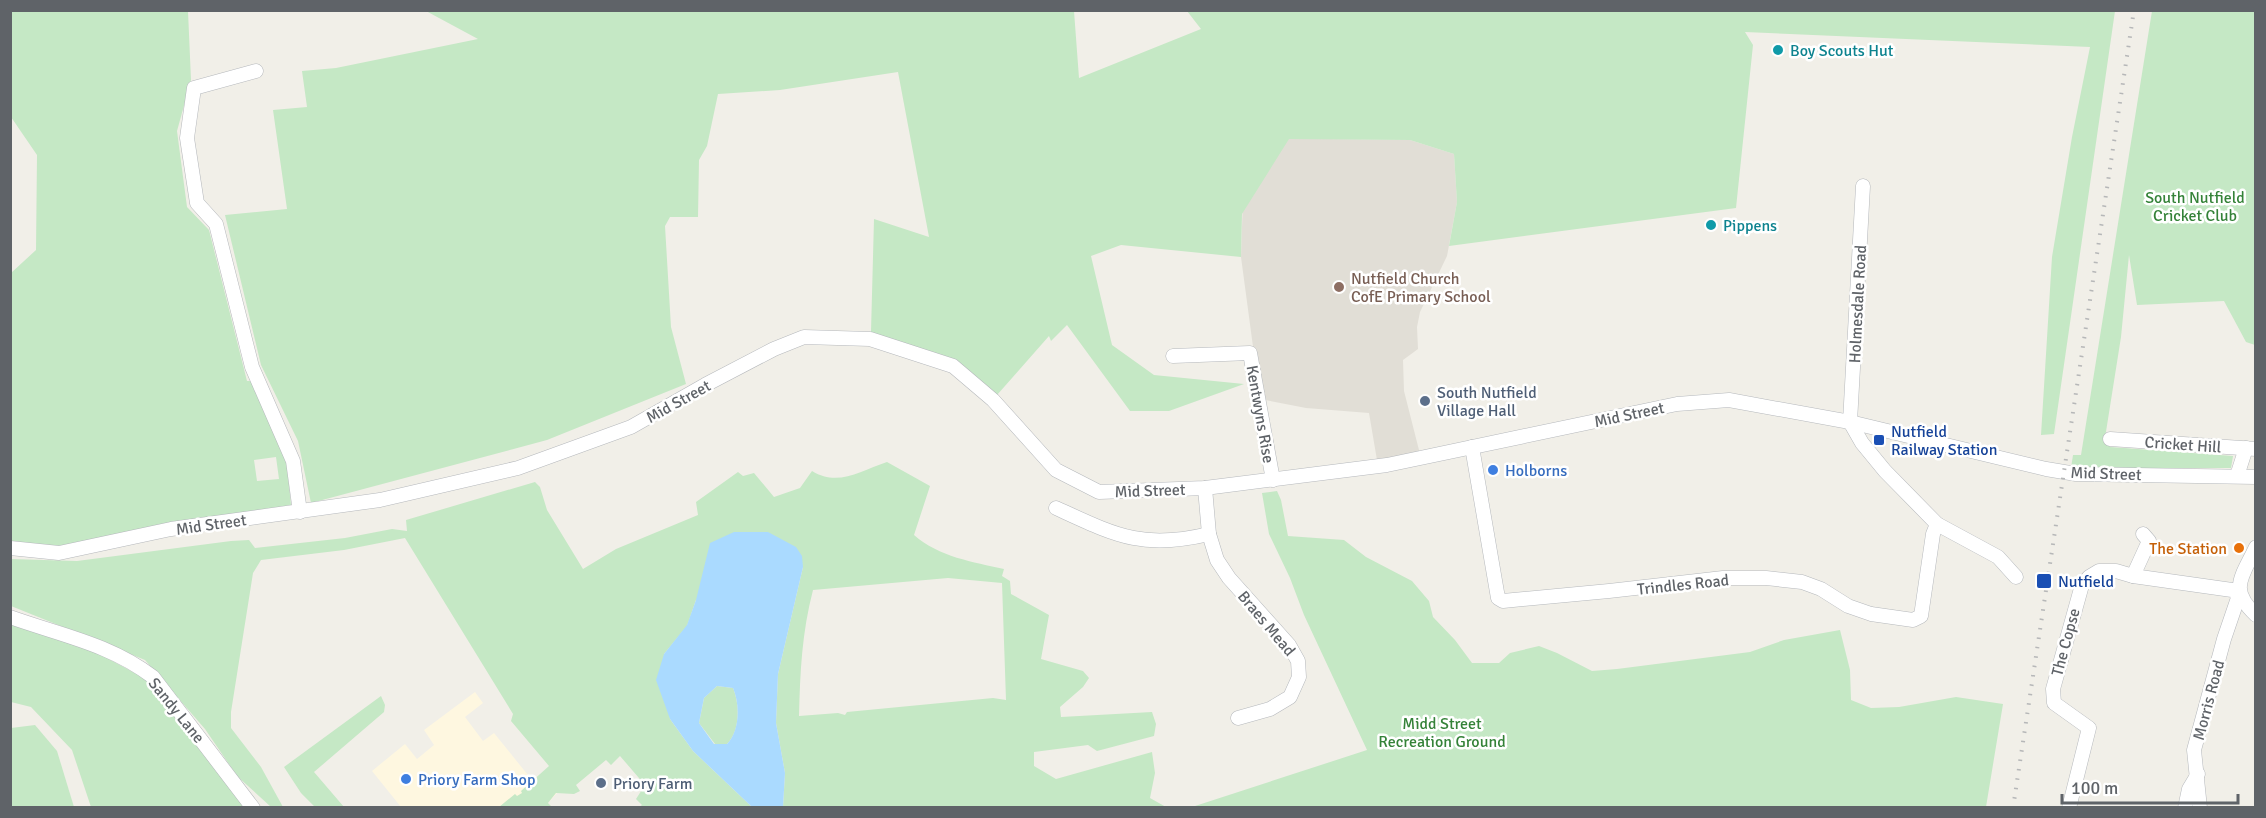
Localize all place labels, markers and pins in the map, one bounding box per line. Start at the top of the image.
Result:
place label: Boy Scouts Hut [1790,41,1894,61]
marker: Boy Scouts Hut [1771,43,1785,57]
place label: Pippens [1723,216,1777,236]
marker: Pippens [1704,218,1718,232]
place label: Nutfield Church CofE Primary School [1351,269,1491,307]
marker: Nutfield Church CofE Primary School [1332,280,1346,294]
place label: South Nutfield Village Hall [1437,383,1537,421]
marker: South Nutfield Village Hall [1418,394,1432,408]
place label: Nutfield Railway Station [1891,422,1997,460]
marker: Nutfield Railway Station [1872,433,1886,447]
place label: Holborns [1505,461,1567,481]
marker: Holborns [1486,463,1500,477]
place label: The Station [2149,539,2227,559]
marker: The Station [2232,541,2246,555]
marker: Nutfield [2035,572,2053,590]
place label: Nutfield [2058,572,2114,592]
place label: Priory Farm Shop [418,770,535,790]
marker: Priory Farm Shop [399,772,413,786]
place label: Priory Farm [613,774,693,794]
marker: Priory Farm [594,776,608,790]

